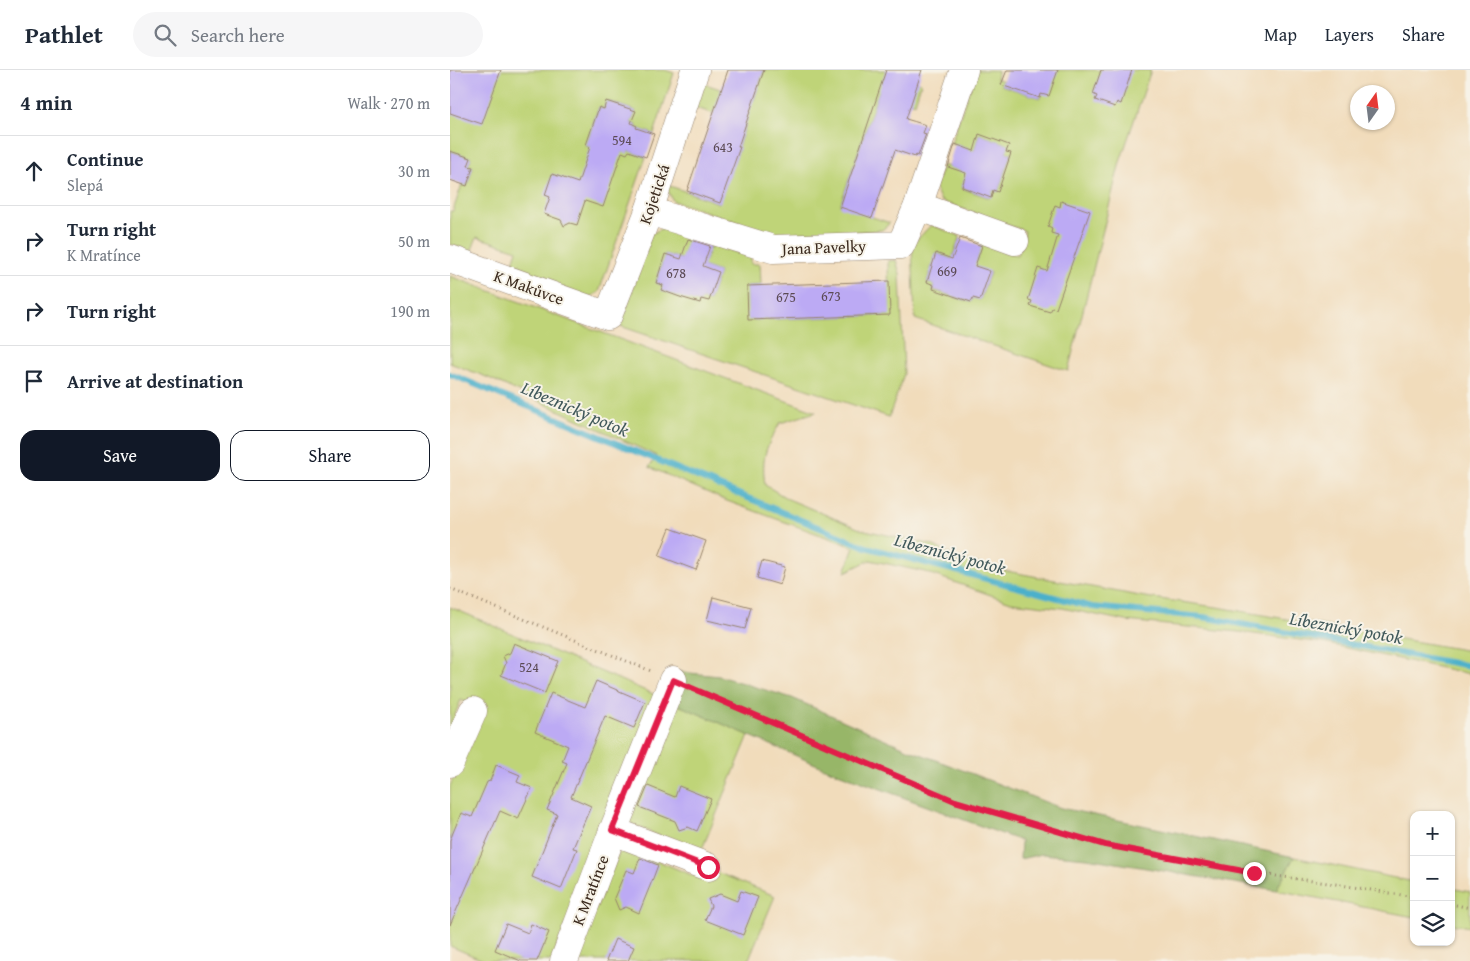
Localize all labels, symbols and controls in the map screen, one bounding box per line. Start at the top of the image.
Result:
search box [133,12,483,57]
text: Pathlet [25,17,103,52]
icon: search [151,21,179,49]
text: Search here [191,21,285,49]
text: Map [1264,21,1297,48]
text: Layers [1325,21,1374,48]
text: Share [1402,21,1445,48]
north arrow [1350,85,1395,130]
text: 4 min [20,87,72,118]
text: Walk · 270 m [347,91,430,115]
house number: 594 [612,130,632,150]
house number: 643 [713,137,733,157]
text: Continue [67,145,144,173]
icon: ahead [20,157,48,185]
text: 30 m [398,159,430,183]
street label: Kojetická [633,160,676,227]
text: Slepá [67,173,103,197]
text: Turn right [67,215,156,243]
icon: right [20,227,48,255]
text: 50 m [398,229,430,253]
street label: Jana Pavelky [779,234,867,261]
text: K Mratínce [67,243,141,267]
house number: 669 [937,261,957,281]
street label: K Makůvce [491,263,567,311]
house number: 678 [666,263,686,283]
house number: 673 [821,286,841,306]
house number: 675 [776,287,796,307]
icon: right [20,297,48,325]
text: Turn right [67,297,156,325]
text: 190 m [390,299,430,323]
icon: arrive [20,367,48,395]
text: Arrive at destination [67,367,243,395]
water label: Líbeznický potok [516,373,634,444]
button: Save [20,430,220,481]
button: Share [230,430,430,481]
water label: Líbeznický potok [890,525,1010,582]
water label: Líbeznický potok [1286,604,1406,651]
house number: 524 [519,657,539,677]
map controls [1410,811,1455,946]
button: + [1410,811,1455,856]
street label: K Mratínce [566,851,614,929]
route start [697,856,720,879]
button: − [1410,856,1455,901]
route end [1243,862,1266,885]
button: layers [1410,901,1455,946]

